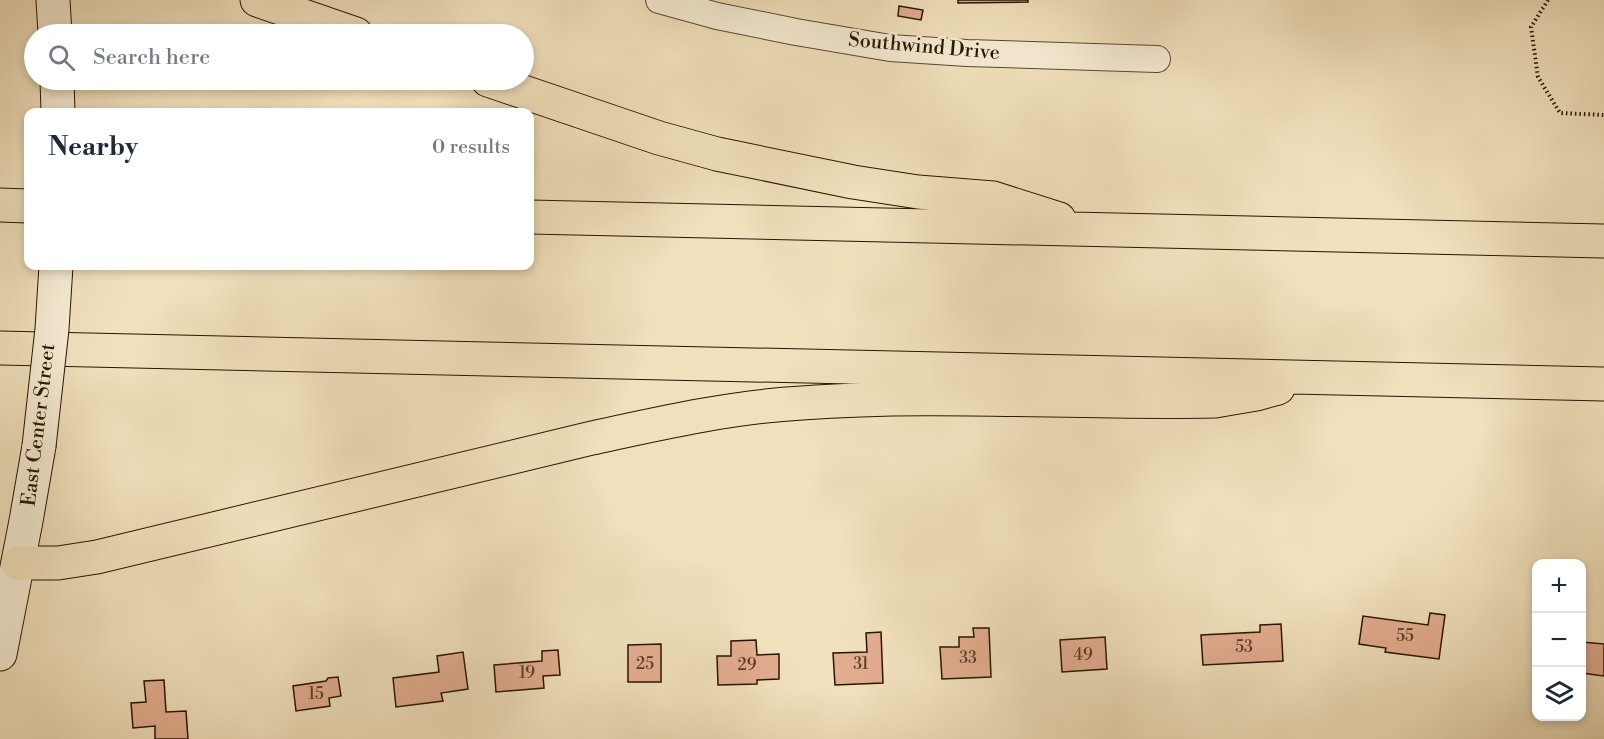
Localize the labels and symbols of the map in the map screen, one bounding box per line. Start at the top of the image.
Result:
street label: Southwind Drive [847,28,1001,66]
street label: East Center Street [17,342,61,508]
house number: 55 [1396,626,1414,646]
house number: 53 [1235,637,1253,657]
house number: 49 [1073,645,1093,665]
house number: 33 [959,648,977,668]
house number: 25 [636,654,654,674]
house number: 31 [853,654,869,674]
house number: 29 [738,655,757,675]
house number: 19 [519,663,535,683]
house number: 15 [308,684,324,704]

